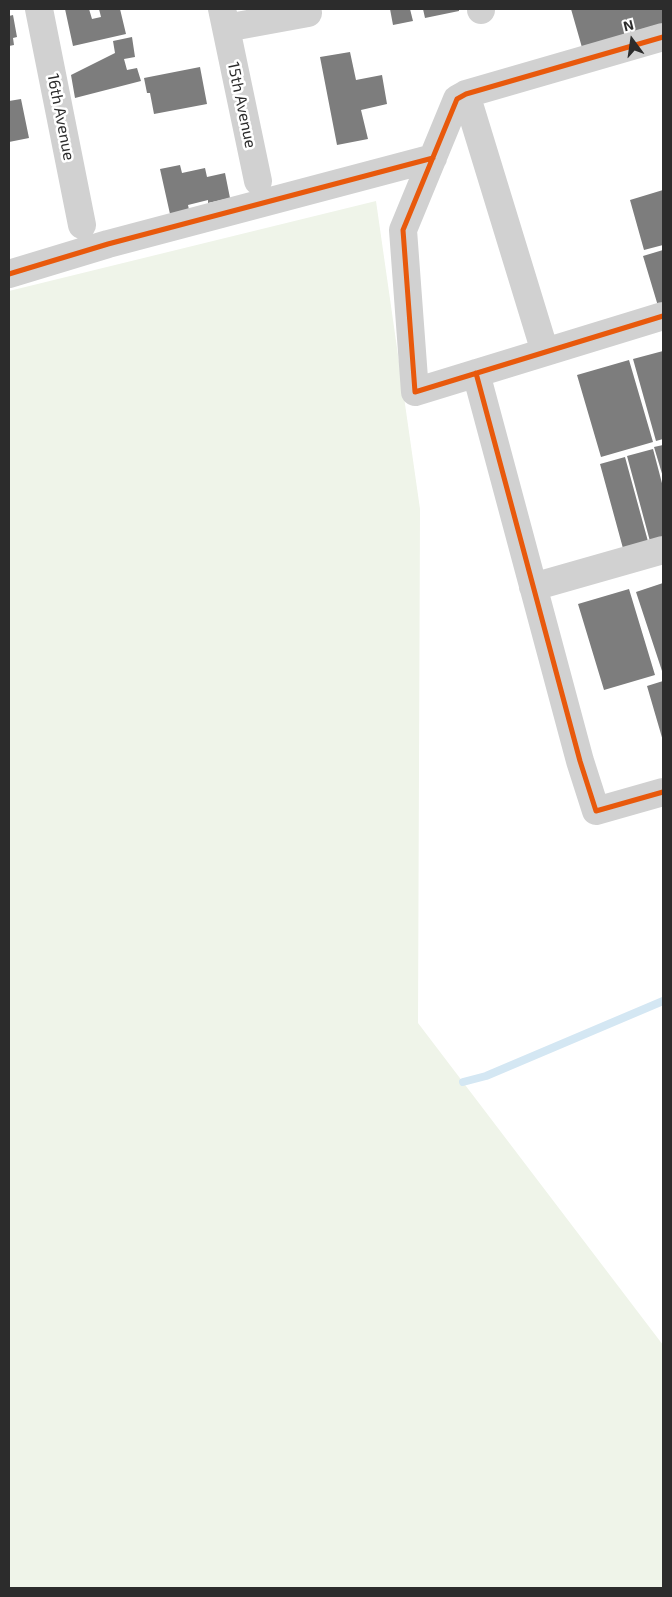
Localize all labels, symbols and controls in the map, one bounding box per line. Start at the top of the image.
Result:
north arrow [607,15,657,65]
text: N [621,15,635,34]
street label: 15th Avenue [224,60,260,150]
street label: 16th Avenue [43,72,79,162]

